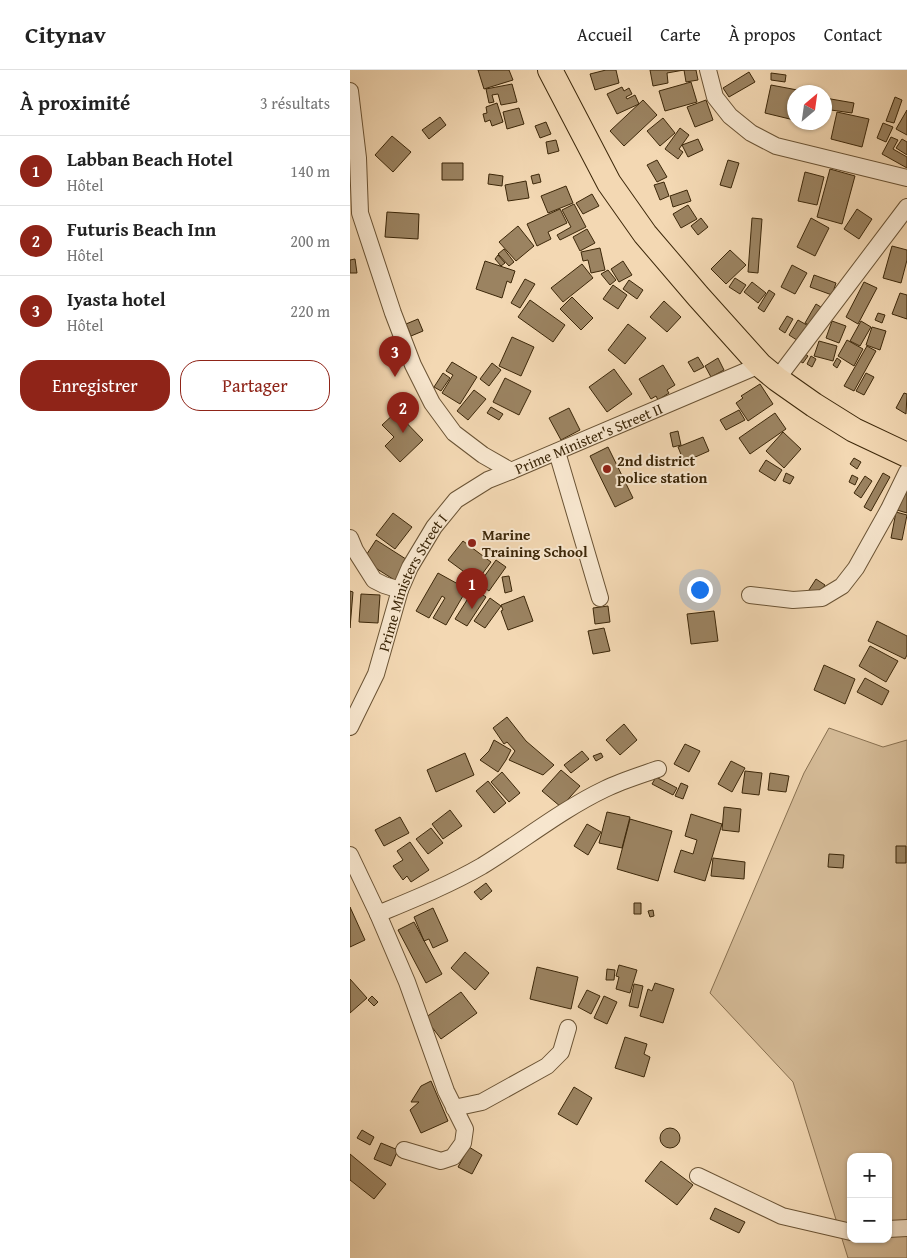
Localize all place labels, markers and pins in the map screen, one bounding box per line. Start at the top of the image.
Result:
pin: 3 [379,336,411,377]
pin: 2 [387,392,419,433]
place label: 2nd district police station [617,450,708,488]
marker: 2nd district police station [601,463,613,475]
place label: Marine Training School [482,524,588,562]
marker: Marine Training School [466,537,478,549]
pin: 1 [456,568,488,609]

